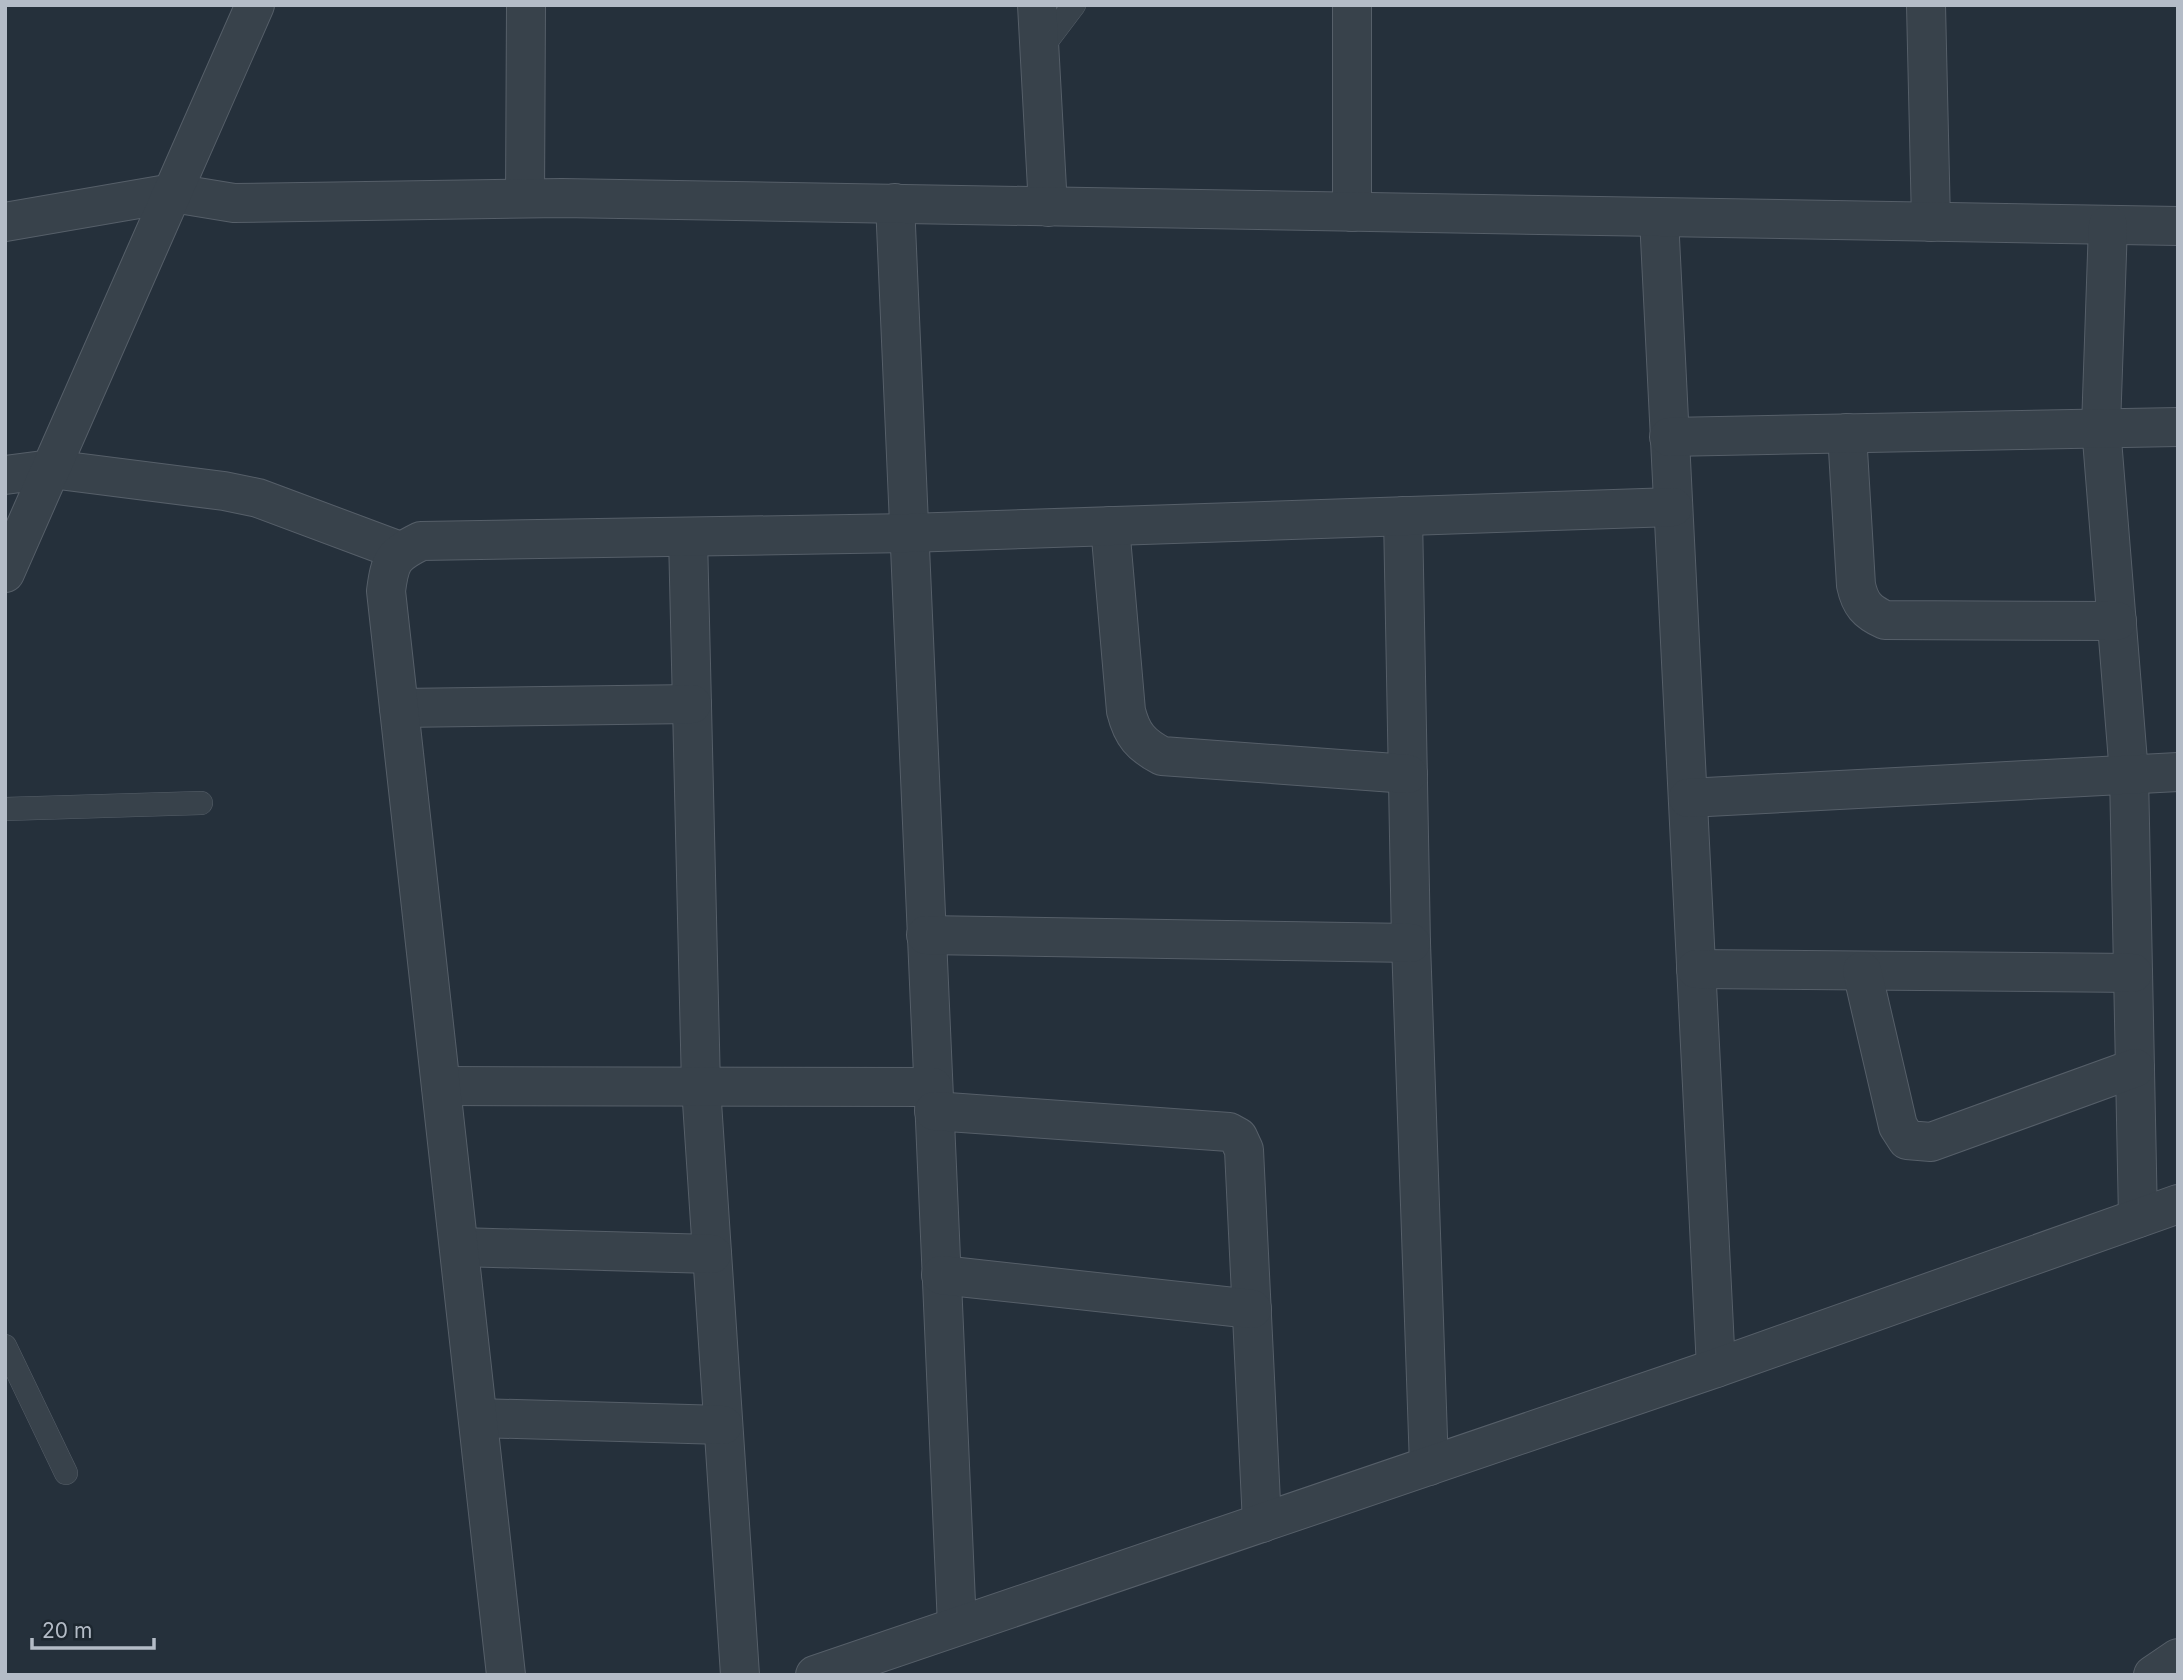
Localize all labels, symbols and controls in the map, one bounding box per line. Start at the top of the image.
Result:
scale bar [32,1606,154,1650]
text: 20 m [42,1618,92,1643]

